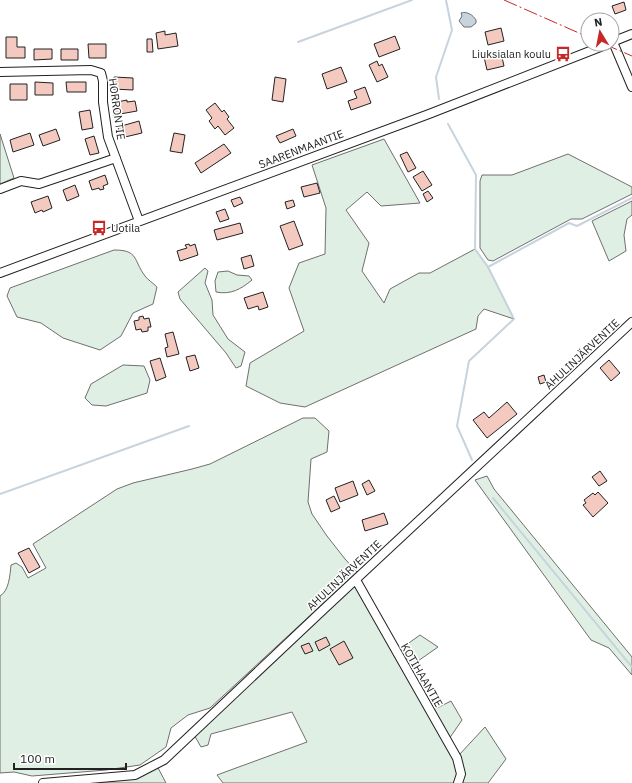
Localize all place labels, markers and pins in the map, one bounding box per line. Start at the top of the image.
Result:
bus stop icon: Liuksialan koulu [554,45,572,63]
place label: Liuksialan koulu [472,47,551,61]
bus stop icon: Uotila [90,219,108,237]
place label: Uotila [111,221,140,235]

